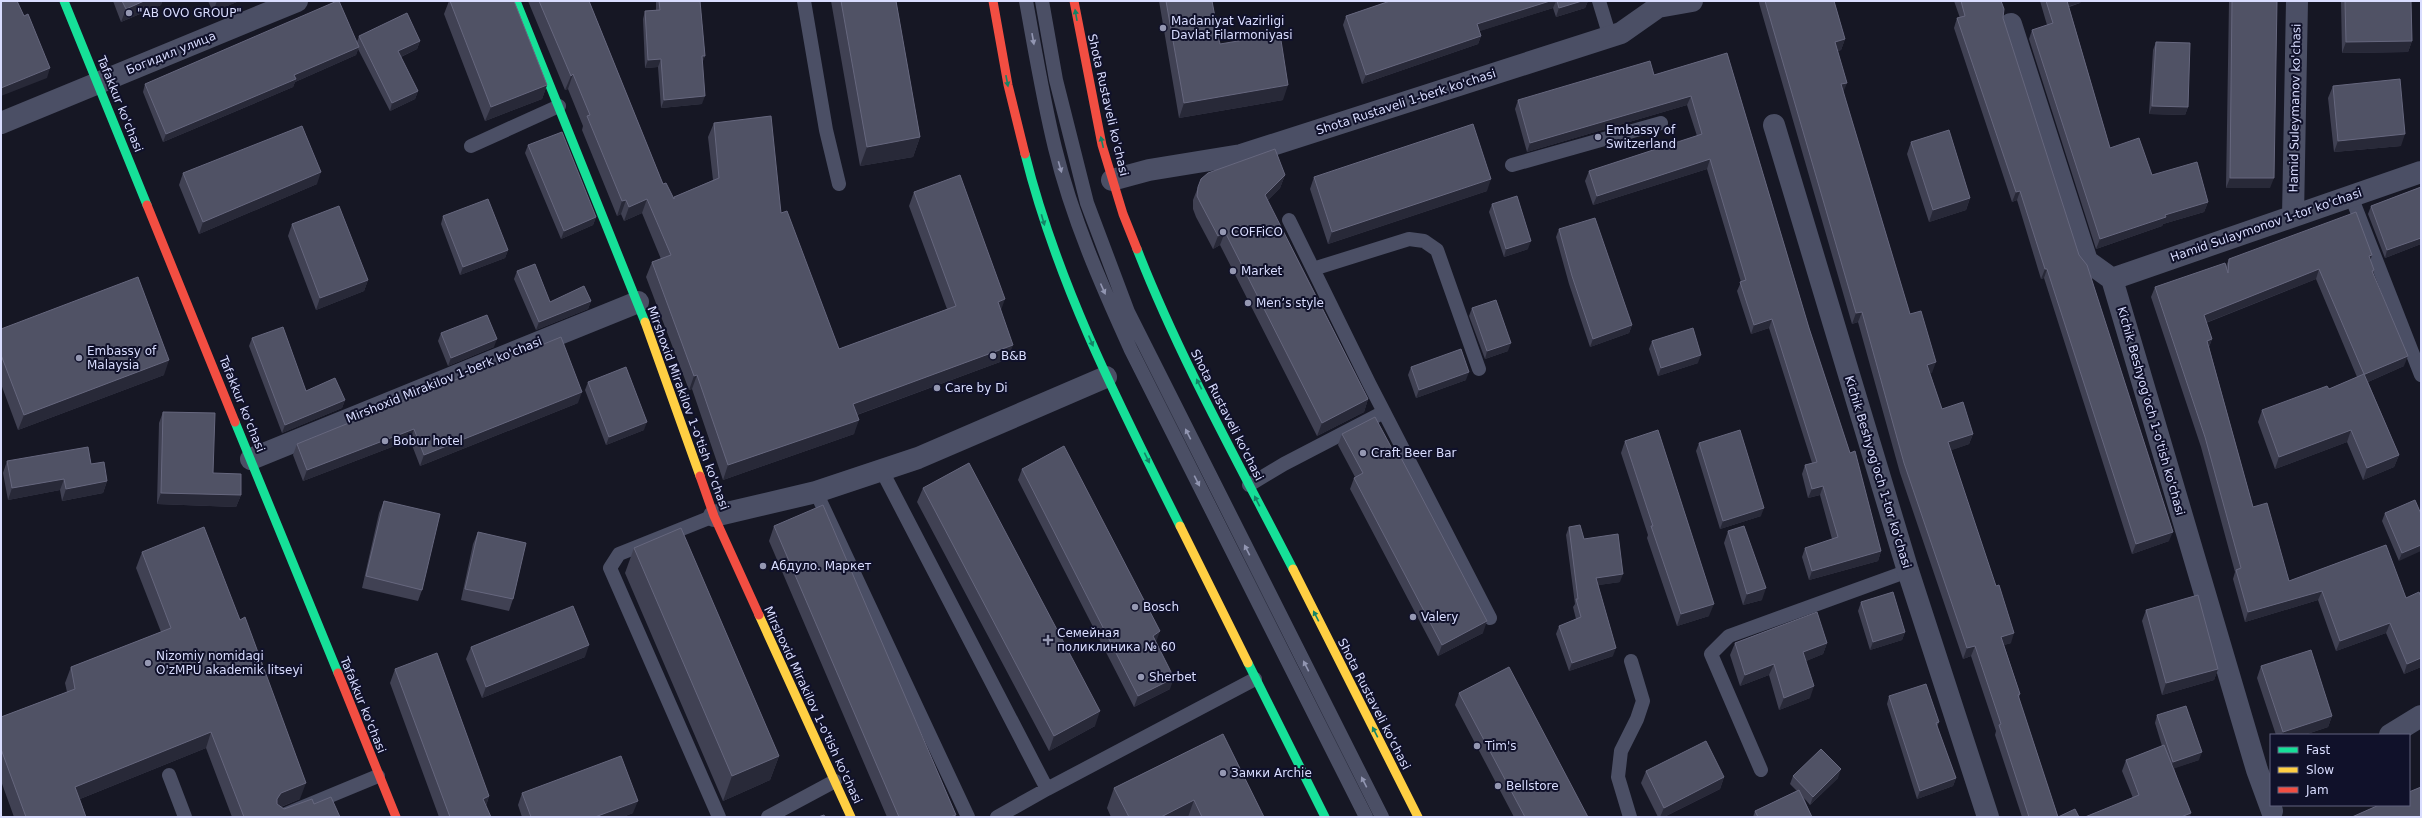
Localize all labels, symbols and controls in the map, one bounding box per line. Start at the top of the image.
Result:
place label: "AB OVO GROUP" [137,6,242,20]
marker: "AB OVO GROUP" [124,8,134,18]
one-way arrow [1073,9,1079,21]
place label: Madaniyat Vazirligi Davlat Filarmoniyasi [1171,14,1293,42]
marker: Madaniyat Vazirligi Davlat Filarmoniyasi [1158,23,1168,33]
street label: Hamid Suleymanov ko'chasi [2287,23,2303,193]
street label: Богидил улица [124,29,218,77]
one-way arrow [1030,33,1036,46]
street label: Shota Rustaveli ko'chasi [1085,33,1131,177]
street label: Tafakkur ko'chasi [94,53,146,154]
street label: Shota Rustaveli 1-berk ko'chasi [1314,66,1498,138]
one-way arrow [1005,75,1011,87]
place label: Embassy of Switzerland [1606,123,1676,151]
marker: Embassy of Switzerland [1593,132,1603,142]
one-way arrow [1098,136,1104,148]
one-way arrow [1057,161,1063,173]
street label: Hamid Sulaymonov 1-tor ko'chasi [2168,186,2364,264]
one-way arrow [1041,214,1047,226]
place label: COFFiCO [1231,225,1283,239]
marker: COFFiCO [1218,227,1228,237]
place label: Market [1241,264,1283,278]
marker: Market [1228,266,1238,276]
one-way arrow [1100,284,1106,295]
place label: Men’s style [1256,296,1324,310]
marker: Men’s style [1243,298,1253,308]
street label: Mirshoxid Mirakilov 1-o'tish ko'chasi [644,304,732,512]
street label: Kichik Beshyog'och 1-o'tish ko'chasi [2114,305,2188,517]
street label: Mirshoxid Mirakilov 1-berk ko'chasi [344,334,544,426]
one-way arrow [1088,336,1094,348]
place label: Embassy of Malaysia [87,344,157,372]
street label: Shota Rustaveli ko'chasi [1188,347,1266,483]
place label: B&B [1001,349,1027,363]
marker: B&B [988,351,998,361]
marker: Embassy of Malaysia [74,353,84,363]
street label: Tafakkur ko'chasi [216,353,268,454]
street label: Kichik Beshyog'och 1-tor ko'chasi [1842,374,1914,570]
one-way arrow [1195,379,1202,390]
place label: Care by Di [945,381,1008,395]
marker: Care by Di [932,383,942,393]
one-way arrow [1185,429,1191,440]
place label: Bobur hotel [393,434,463,448]
marker: Bobur hotel [380,436,390,446]
place label: Craft Beer Bar [1371,446,1457,460]
marker: Craft Beer Bar [1358,448,1368,458]
one-way arrow [1143,453,1150,464]
one-way arrow [1194,476,1200,487]
one-way arrow [1254,495,1260,506]
one-way arrow [1244,545,1250,556]
place label: Абдуло. Маркет [771,559,872,573]
marker: Абдуло. Маркет [758,561,768,571]
place label: Bosch [1143,600,1179,614]
marker: Bosch [1130,602,1140,612]
street label: Mirshoxid Mirakilov 1-o'tish ko'chasi [761,604,865,806]
place label: Valery [1421,610,1458,624]
one-way arrow [1313,611,1319,622]
marker: Valery [1408,612,1418,622]
place label: Семейная поликлиника № 60 [1057,626,1176,654]
marker: Семейная поликлиника № 60 [1042,634,1054,646]
street label: Shota Rustaveli ko'chasi [1335,636,1413,772]
place label: Nizomiy nomidagi O'zMPU akademik litseyi [156,649,303,677]
street label: Tafakkur ko'chasi [337,654,389,755]
marker: Nizomiy nomidagi O'zMPU akademik litseyi [143,658,153,668]
one-way arrow [1302,660,1309,672]
place label: Sherbet [1149,670,1197,684]
marker: Sherbet [1136,672,1146,682]
one-way arrow [1372,727,1378,738]
legend [2270,734,2410,806]
place label: Tim's [1484,739,1517,753]
marker: Tim's [1472,741,1482,751]
text: Fast [2306,743,2330,757]
text: Slow [2306,763,2334,777]
place label: Замки Archie [1231,766,1312,780]
marker: Замки Archie [1218,768,1228,778]
one-way arrow [1361,776,1367,788]
place label: Bellstore [1506,779,1559,793]
marker: Bellstore [1493,781,1503,791]
text: Jam [2305,783,2329,797]

